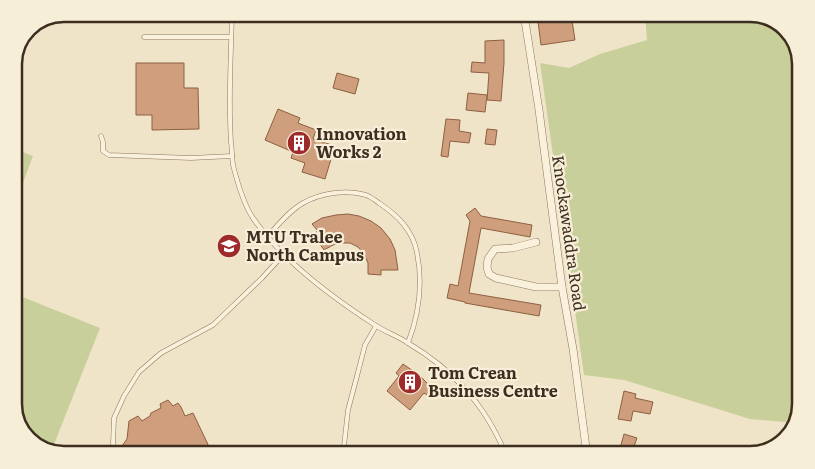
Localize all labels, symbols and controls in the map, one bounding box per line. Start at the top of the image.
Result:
place label: Innovation Works 2 [316,121,407,163]
building icon: Innovation Works 2 [286,130,312,156]
street label: Knockawaddra Road [547,153,593,313]
place label: MTU Tralee North Campus [246,224,364,266]
school or university icon: MTU Tralee North Campus [216,233,242,259]
place label: Tom Crean Business Centre [428,360,558,402]
building icon: Tom Crean Business Centre [397,369,423,395]

